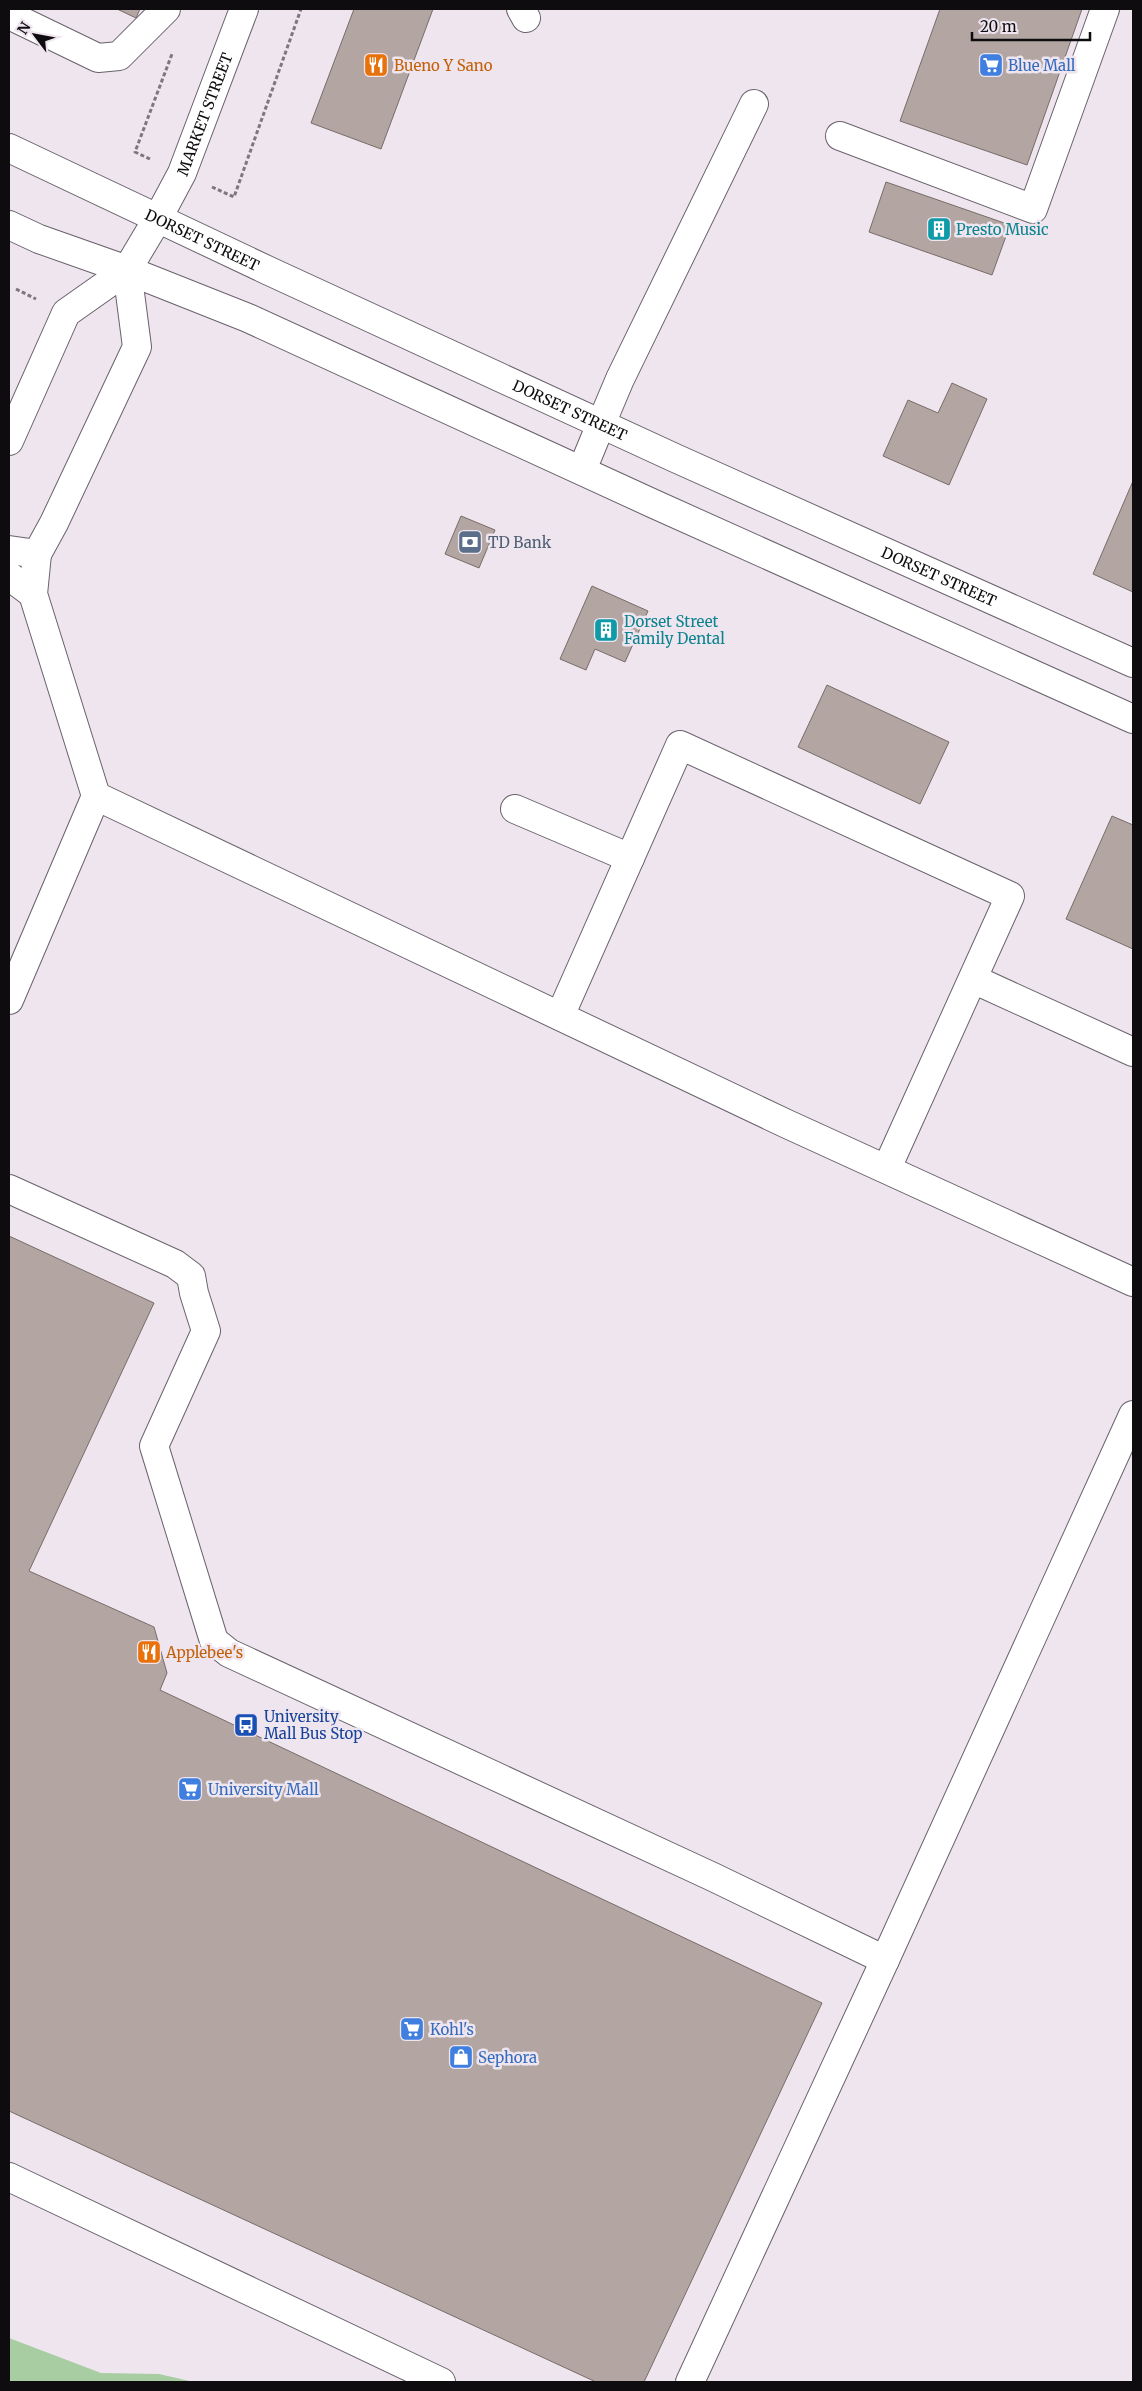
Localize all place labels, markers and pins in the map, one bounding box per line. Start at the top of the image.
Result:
restaurant icon: Bueno Y Sano [363,52,389,78]
supermarket icon: Blue Mall [978,52,1004,78]
place label: Bueno Y Sano [394,56,493,75]
place label: Blue Mall [1008,56,1076,75]
building icon: Presto Music [926,216,952,242]
place label: Presto Music [956,220,1049,239]
bank icon: TD Bank [457,529,483,555]
place label: TD Bank [488,533,552,552]
place label: Dorset Street Family Dental [624,612,725,648]
building icon: Dorset Street Family Dental [593,617,619,643]
restaurant icon: Applebee's [136,1639,162,1665]
place label: Applebee's [165,1643,243,1662]
place label: University Mall Bus Stop [264,1707,363,1743]
bus stop icon: University Mall Bus Stop [233,1712,259,1738]
supermarket icon: University Mall [177,1776,203,1802]
place label: University Mall [208,1780,319,1799]
supermarket icon: Kohl's [399,2016,425,2042]
place label: Kohl's [430,2020,474,2039]
shop icon: Sephora [448,2044,474,2070]
place label: Sephora [478,2048,537,2067]

